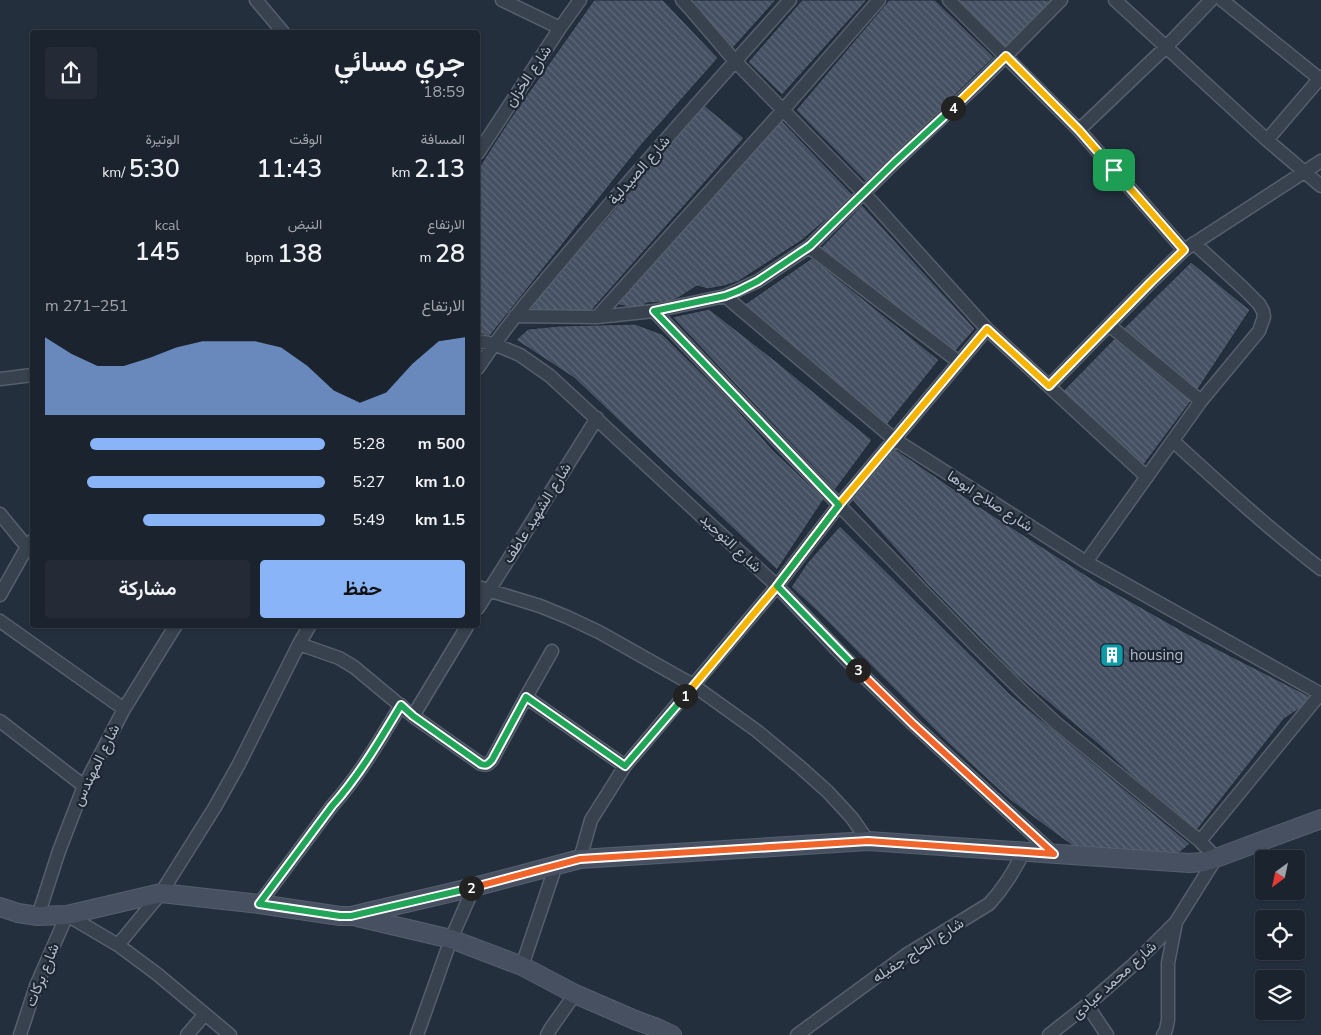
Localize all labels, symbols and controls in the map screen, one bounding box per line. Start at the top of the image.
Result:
street label: شارع الخزان [500,41,557,111]
text: جري مسائي [334,43,465,81]
button: share [45,47,97,99]
text: 18:59 [423,81,465,103]
pin: 4 [940,96,966,120]
text: 4 [949,99,958,118]
text: الوتيرة [145,130,180,149]
text: الوقت [289,130,322,149]
text: المسافة [421,130,465,149]
street label: شارع الصيدلية [603,131,676,210]
pin [1093,149,1135,191]
text: 5:30 [129,152,180,186]
text: 11:43 [256,152,322,186]
text: 2.13 [414,152,465,186]
icon: arrive [1100,156,1128,184]
text: /km [102,163,129,182]
text: km [391,163,414,182]
text: النبض [288,215,322,234]
text: الارتفاع [427,215,465,234]
text: kcal [155,216,180,235]
text: 145 [135,235,180,269]
text: 138 [277,237,322,271]
text: 28 [435,237,465,271]
text: bpm [245,248,277,267]
text: m [419,248,435,267]
text: 251–271 m [45,295,128,317]
text: الارتفاع [422,295,465,317]
text: 5:28 [353,433,385,455]
text: 500 m [418,433,465,455]
street label: شارع الشهيد عاطف [498,459,577,567]
street label: شارع صلاح ابوها [943,466,1037,537]
text: 5:27 [353,471,385,493]
text: 1.0 km [415,471,465,493]
text: 5:49 [353,509,385,531]
text: 1.5 km [415,509,465,531]
street label: شارع التوحيد [695,509,766,578]
button: مشاركة [45,560,250,618]
button: حفظ [260,560,465,618]
building icon: housing [1099,642,1125,668]
place label: housing [1130,645,1183,665]
pin: 3 [846,658,870,682]
text: 3 [854,661,863,680]
pin: 1 [672,684,698,708]
text: 1 [681,687,690,706]
street label: شارع المهندس [68,721,125,810]
north arrow [1255,850,1305,900]
map controls [1255,850,1305,1020]
pin: 2 [458,876,484,900]
text: 2 [467,879,476,898]
button: locate [1255,910,1305,960]
street label: شارع الحاج جفيله [868,913,968,988]
street label: شارع محمد عيادى [1067,936,1161,1024]
street label: شارع بركات [20,940,65,1010]
button: layers [1255,970,1305,1020]

